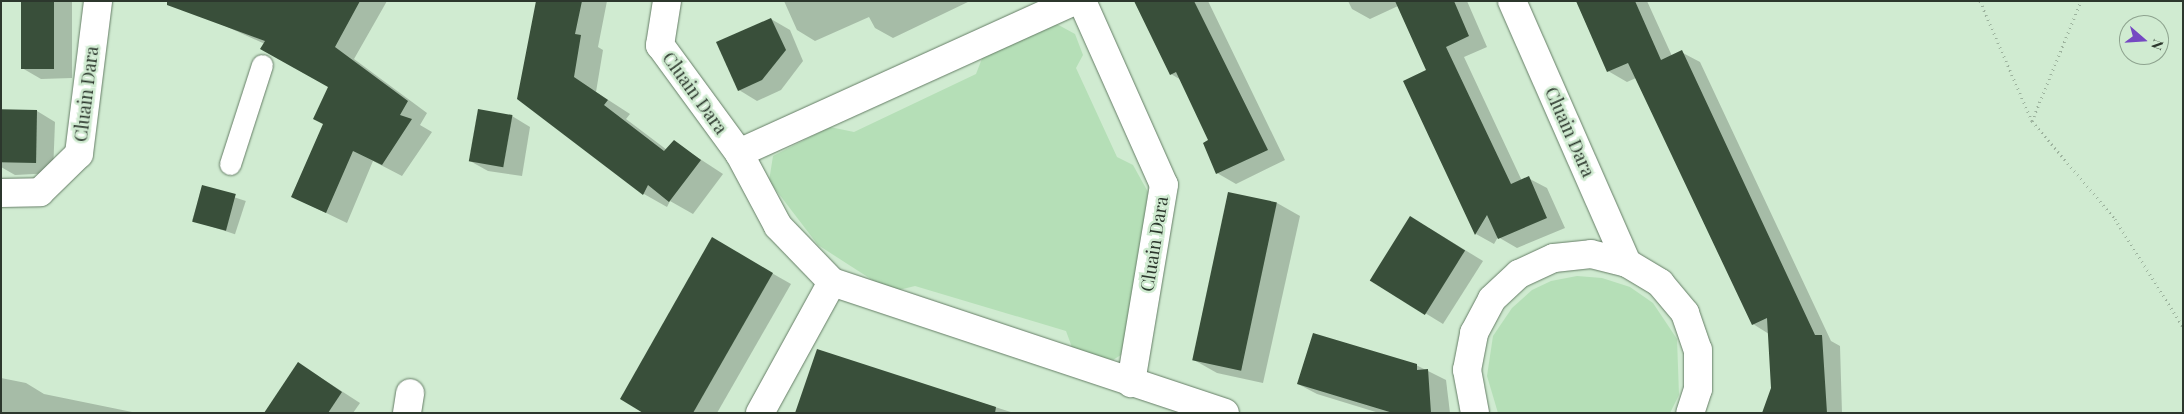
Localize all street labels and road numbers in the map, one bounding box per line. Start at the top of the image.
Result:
street label: Cluain Dara [69,45,103,143]
street label: Cluain Dara [658,48,732,138]
street label: Cluain Dara [1541,84,1599,180]
street label: Cluain Dara [1136,195,1172,293]

